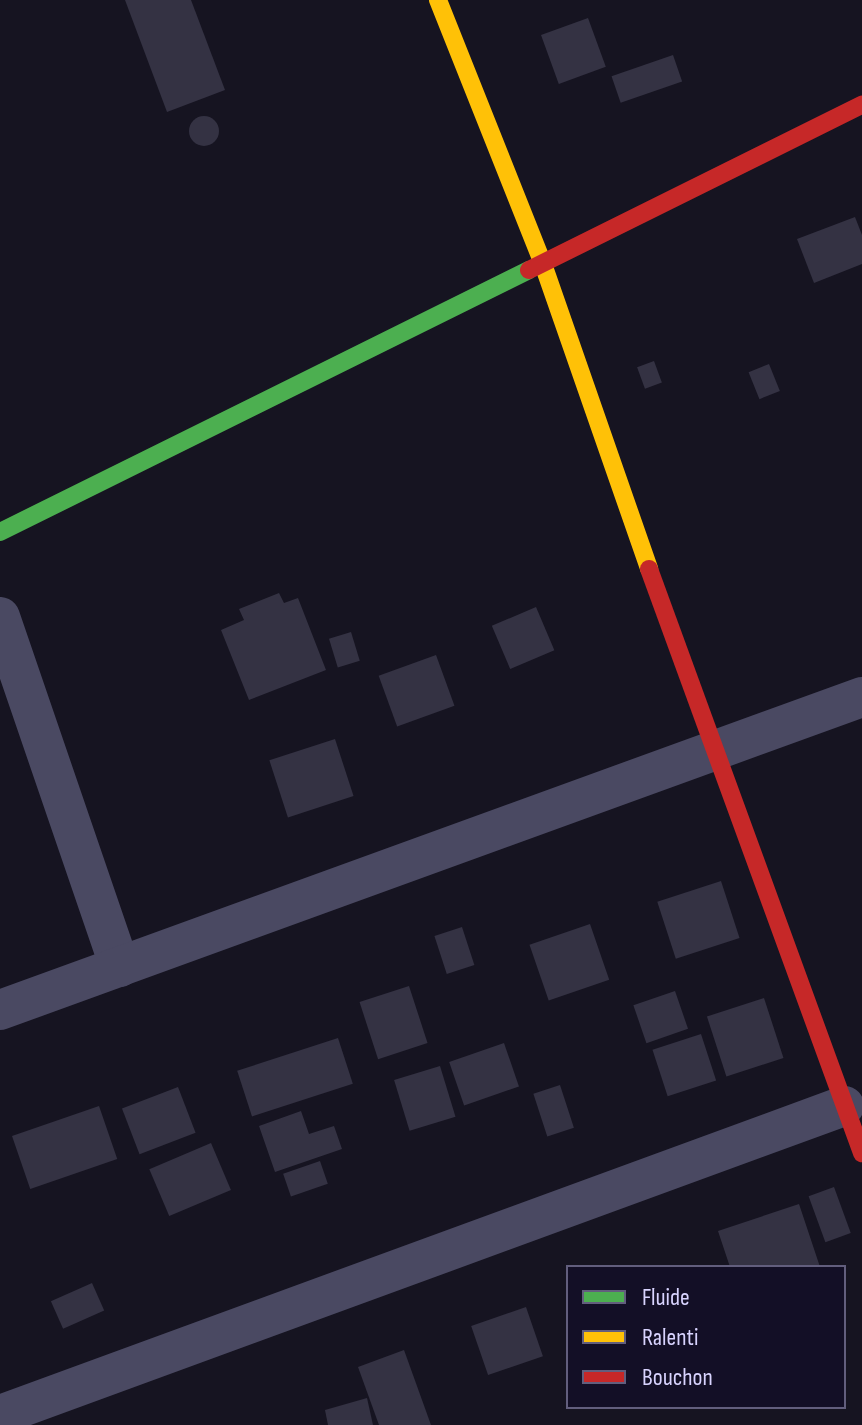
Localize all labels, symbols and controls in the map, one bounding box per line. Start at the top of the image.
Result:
legend [566,1265,846,1409]
text: Fluide [642,1283,690,1312]
text: Ralenti [642,1323,698,1352]
text: Bouchon [642,1363,713,1392]

